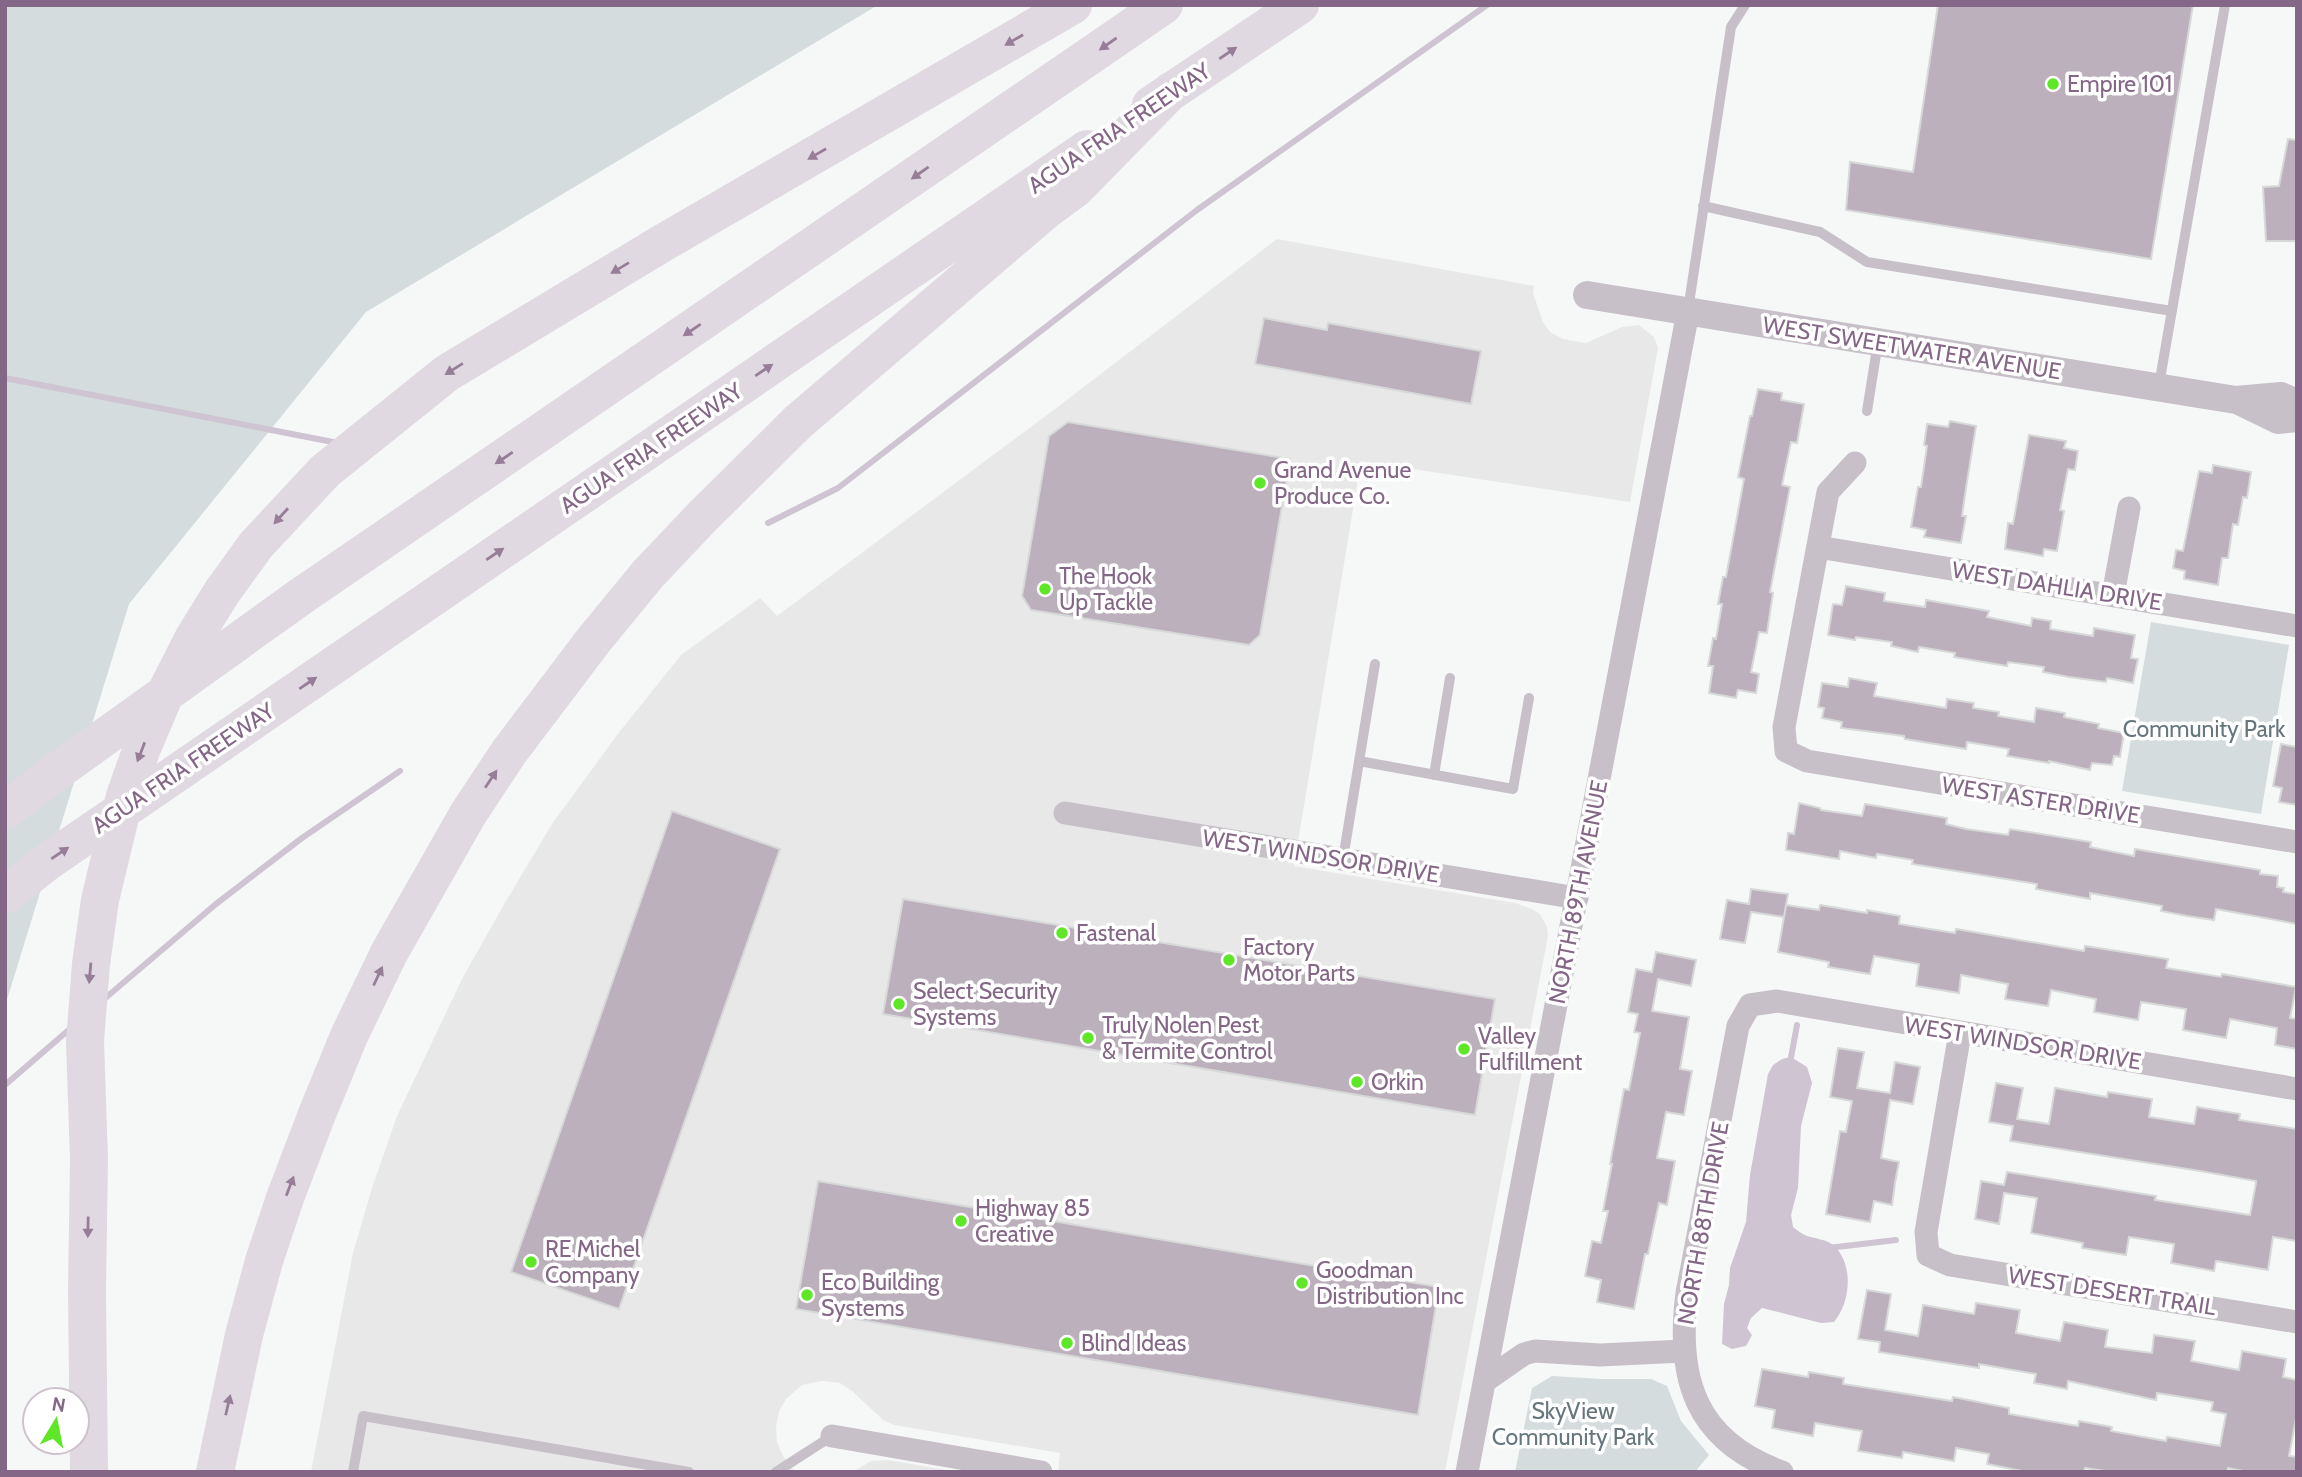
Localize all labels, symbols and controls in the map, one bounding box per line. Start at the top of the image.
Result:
one-way arrow [1004,34,1023,46]
one-way arrow [1098,37,1117,50]
one-way arrow [1219,46,1237,60]
street label: AGUA FRIA FREEWAY [1022,56,1216,199]
place label: Empire 101 [2067,70,2172,98]
marker: Empire 101 [2045,76,2061,92]
one-way arrow [807,148,827,160]
one-way arrow [911,166,929,180]
one-way arrow [611,262,630,275]
street label: WEST SWEETWATER AVENUE [1761,311,2063,385]
one-way arrow [683,323,701,337]
one-way arrow [445,362,464,375]
one-way arrow [755,363,773,377]
street label: AGUA FRIA FREEWAY [554,376,748,519]
one-way arrow [495,451,513,465]
place label: Grand Avenue Produce Co. [1274,456,1411,510]
marker: Grand Avenue Produce Co. [1252,475,1268,491]
one-way arrow [274,507,290,524]
one-way arrow [485,548,505,561]
street label: WEST DAHLIA DRIVE [1950,556,2164,616]
place label: The Hook Up Tackle [1059,562,1153,616]
marker: The Hook Up Tackle [1037,581,1053,597]
one-way arrow [299,676,317,690]
street label: AGUA FRIA FREEWAY [86,696,280,839]
park label: Community Park [2123,715,2286,743]
one-way arrow [135,742,146,763]
one-way arrow [484,769,497,789]
street label: WEST ASTER DRIVE [1940,771,2142,829]
street label: NORTH 89TH AVENUE [1543,778,1613,1006]
street label: WEST WINDSOR DRIVE [1201,823,1441,889]
one-way arrow [50,847,69,860]
place label: Fastenal [1076,919,1157,947]
marker: Fastenal [1054,925,1070,941]
place label: Factory Motor Parts [1243,933,1355,987]
marker: Factory Motor Parts [1221,952,1237,968]
one-way arrow [85,962,96,984]
one-way arrow [372,966,383,986]
place label: Select Security Systems [913,977,1058,1031]
marker: Select Security Systems [891,996,907,1012]
street label: WEST WINDSOR DRIVE [1903,1010,2143,1076]
place label: Truly Nolen Pest & Termite Control [1102,1011,1273,1065]
place label: Valley Fulfillment [1478,1022,1583,1076]
marker: Truly Nolen Pest & Termite Control [1080,1030,1096,1046]
marker: Valley Fulfillment [1456,1041,1472,1057]
place label: Orkin [1371,1068,1424,1096]
marker: Orkin [1349,1074,1365,1090]
street label: NORTH 88TH DRIVE [1671,1119,1735,1327]
one-way arrow [284,1175,295,1196]
place label: Highway 85 Creative [975,1194,1090,1248]
marker: Highway 85 Creative [953,1213,969,1229]
one-way arrow [82,1216,94,1238]
place label: RE Michel Company [545,1235,641,1289]
marker: RE Michel Company [523,1254,539,1270]
place label: Goodman Distribution Inc [1316,1256,1464,1310]
street label: WEST DESERT TRAIL [2006,1261,2218,1321]
place label: Eco Building Systems [821,1268,940,1322]
marker: Goodman Distribution Inc [1294,1275,1310,1291]
marker: Eco Building Systems [799,1287,815,1303]
place label: Blind Ideas [1081,1329,1186,1357]
marker: Blind Ideas [1059,1335,1075,1351]
north arrow [21,1386,91,1456]
text: N [50,1392,67,1417]
one-way arrow [223,1394,234,1416]
park label: SkyView Community Park [1492,1397,1655,1451]

